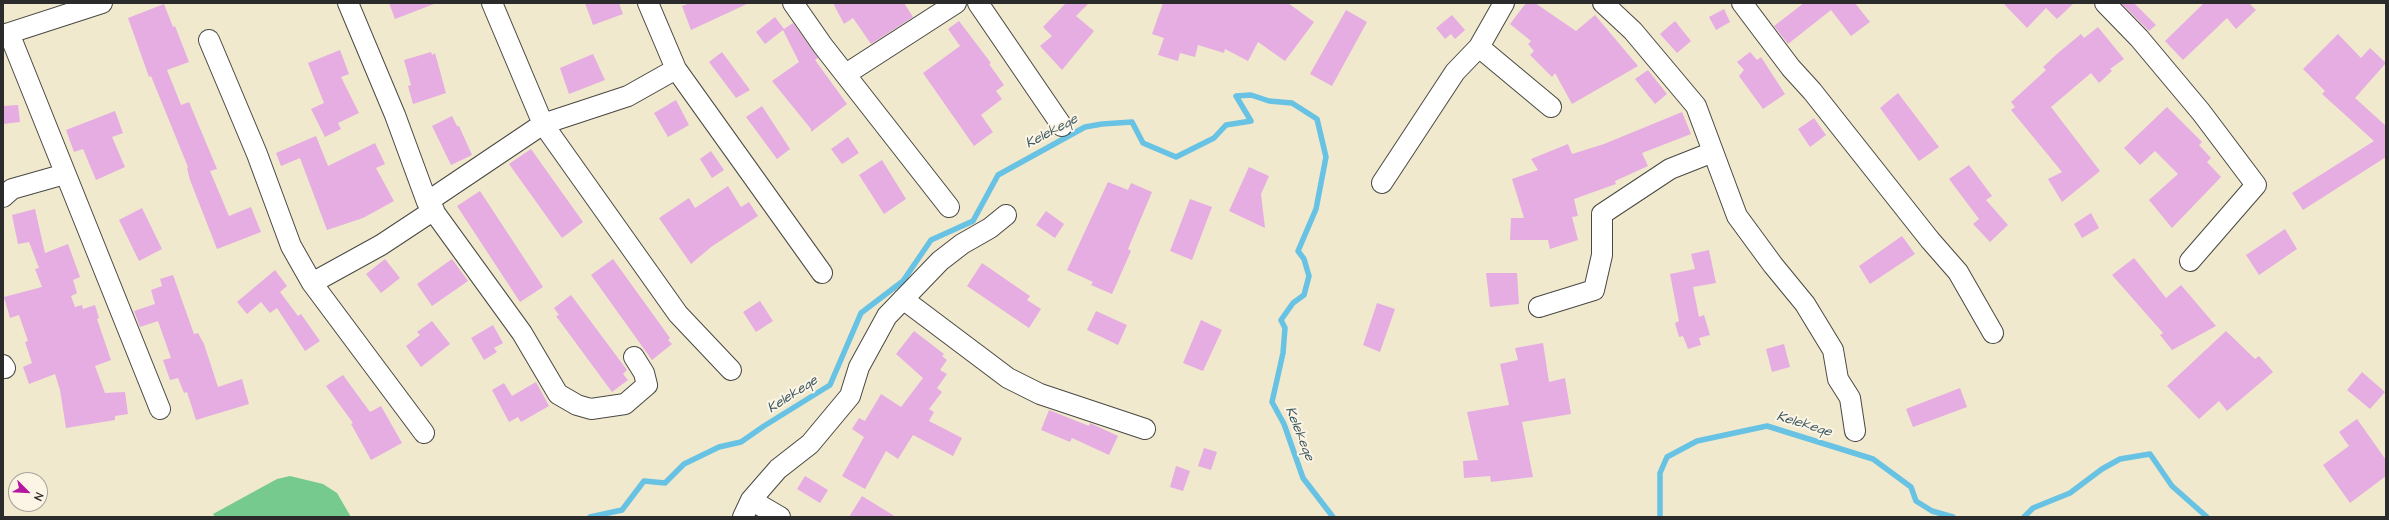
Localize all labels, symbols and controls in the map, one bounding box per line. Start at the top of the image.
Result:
water label: Kelekeqe [1023,111,1081,153]
water label: Kelekeqe [765,372,821,418]
water label: Kelekeqe [1281,405,1317,463]
water label: Kelekeqe [1774,409,1834,441]
north arrow [8,472,48,512]
text: N [30,490,47,503]

